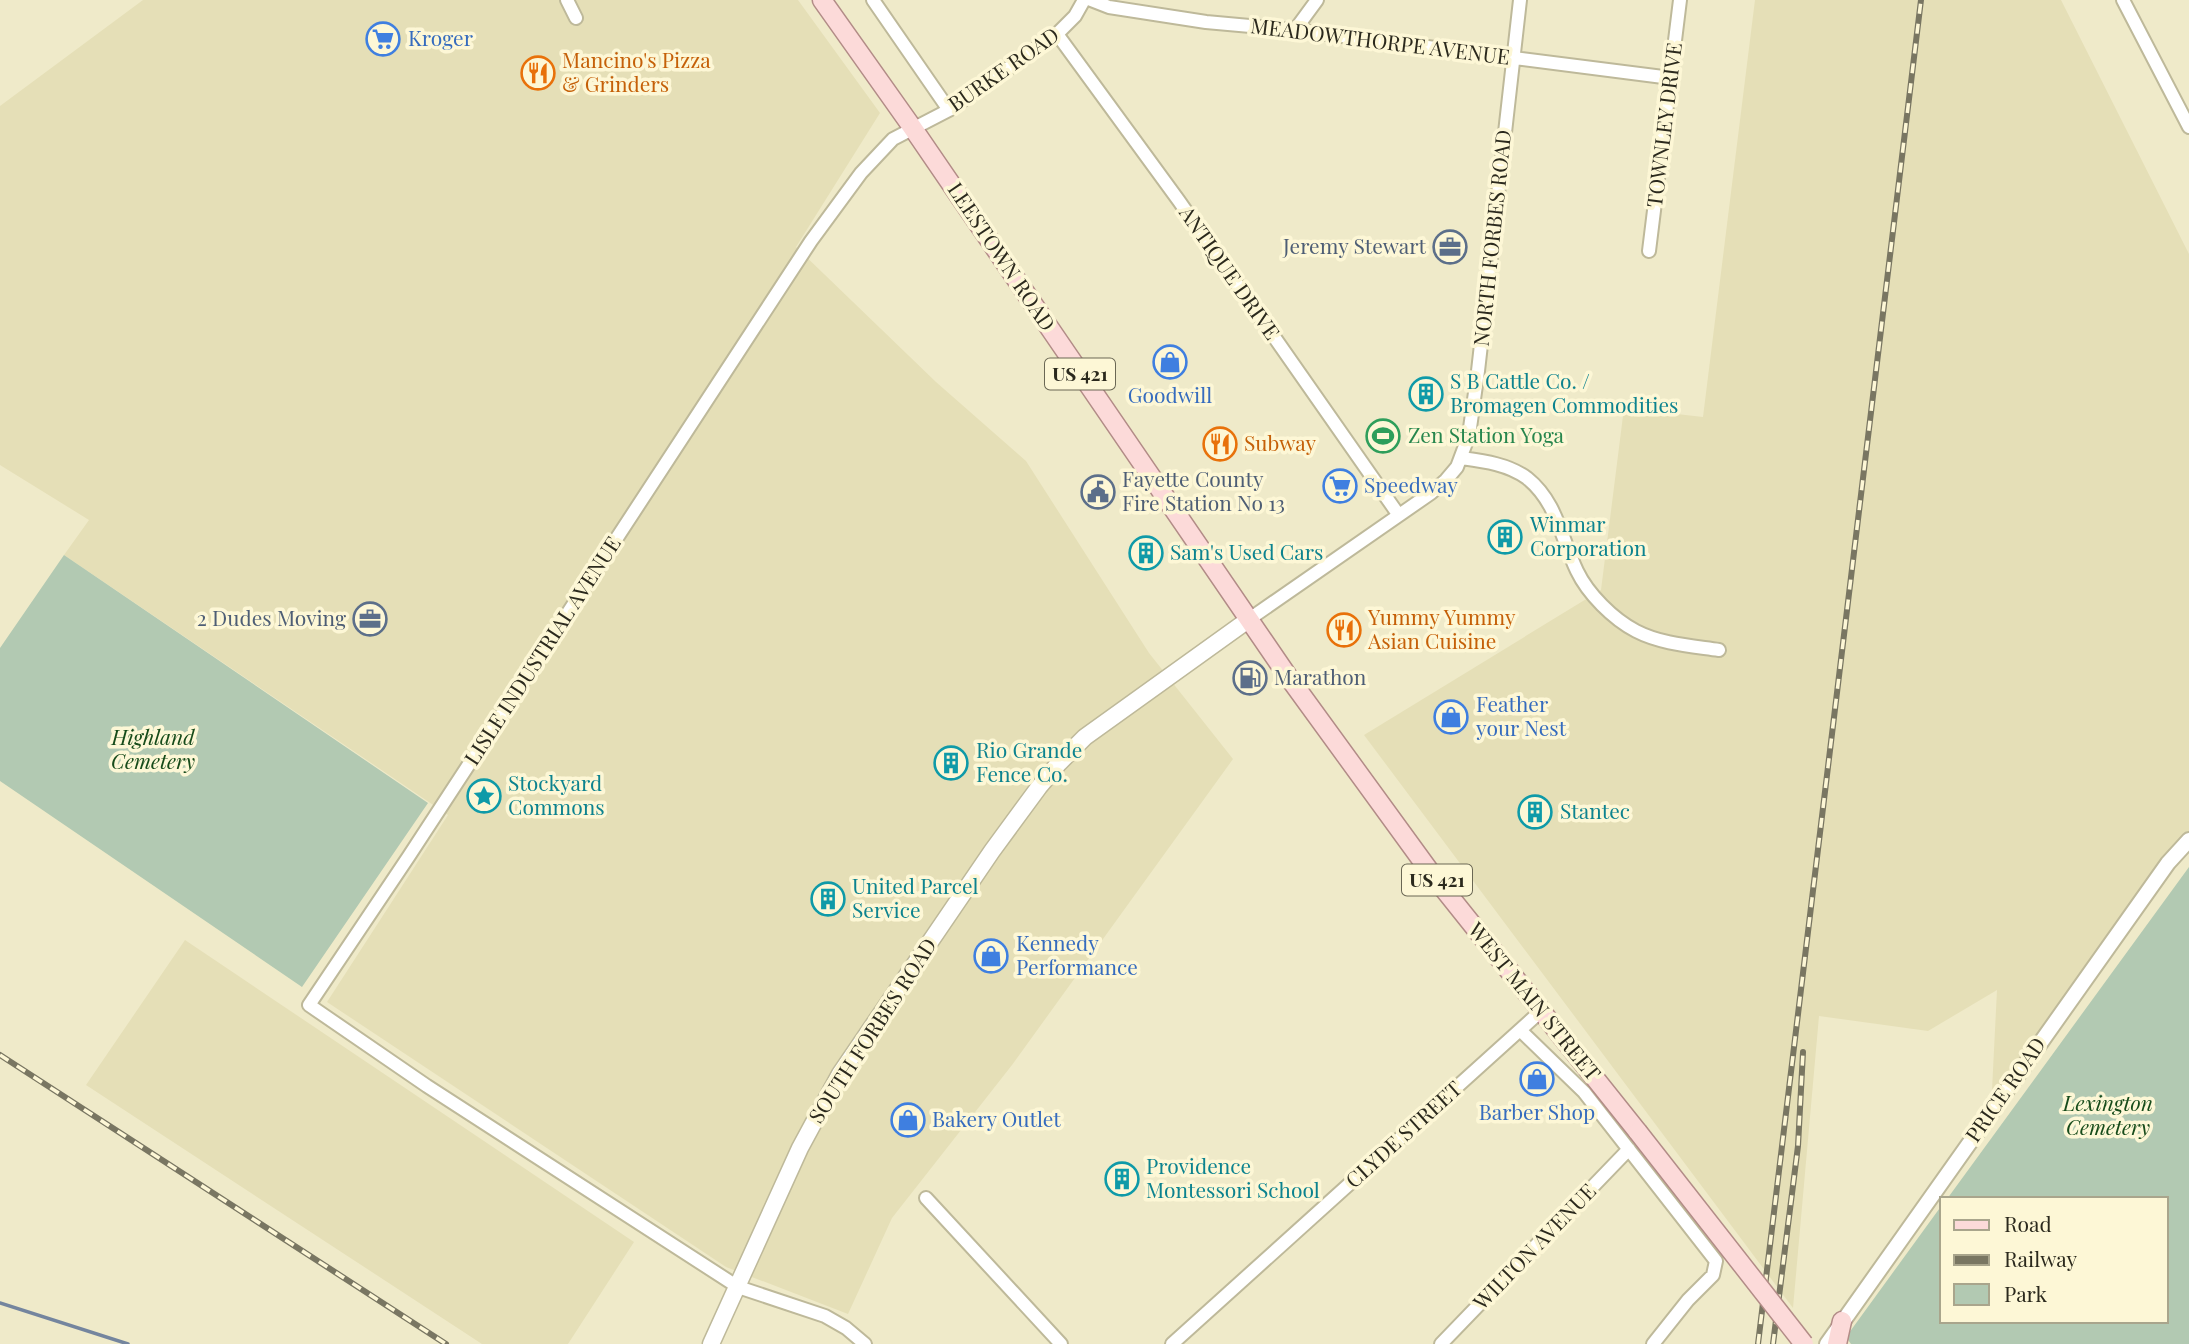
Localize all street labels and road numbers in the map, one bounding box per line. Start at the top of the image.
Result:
street label: MEADOWTHORPE AVENUE [1249,10,1511,70]
street label: BURKE ROAD [942,20,1064,117]
street label: TOWNLEY DRIVE [1639,41,1687,209]
street label: NORTH FORBES ROAD [1466,128,1516,347]
street label: LEESTOWN ROAD [943,176,1063,336]
street label: ANTIQUE DRIVE [1174,199,1287,344]
road number: US 421 [1045,358,1115,390]
street label: LISLE INDUSTRIAL AVENUE [457,530,626,770]
road number: US 421 [1402,864,1472,895]
street label: WEST MAIN STREET [1462,915,1608,1086]
street label: SOUTH FORBES ROAD [801,932,942,1128]
street label: PRICE ROAD [1958,1031,2051,1147]
street label: CLYDE STREET [1339,1074,1467,1193]
street label: WILTON AVENUE [1466,1177,1601,1315]

